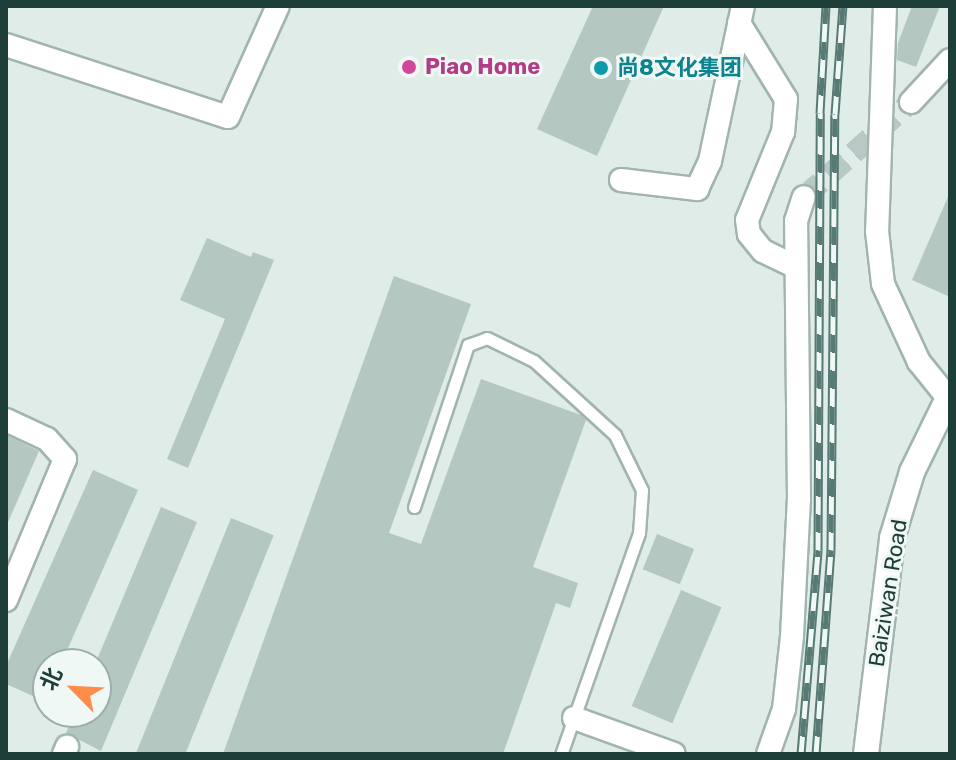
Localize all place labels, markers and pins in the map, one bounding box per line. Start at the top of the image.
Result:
place label: Piao Home [425,54,540,80]
place label: 尚8文化集团 [617,55,742,81]
marker: Piao Home [400,58,418,76]
marker: 尚8文化集团 [592,59,610,77]

